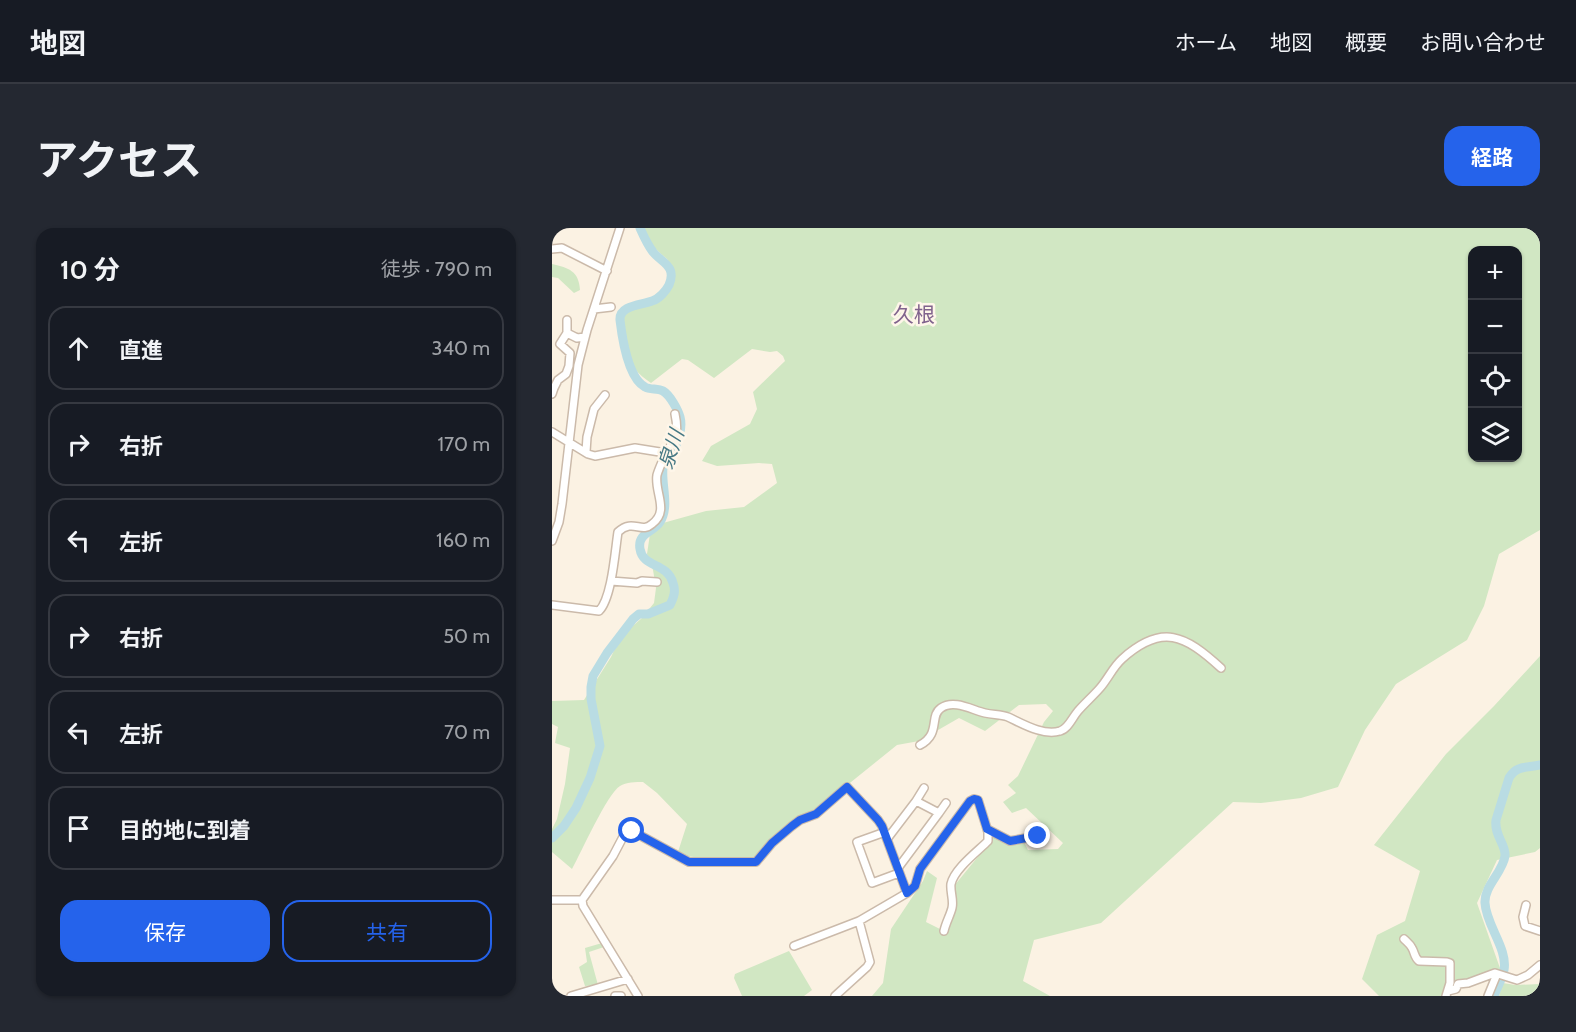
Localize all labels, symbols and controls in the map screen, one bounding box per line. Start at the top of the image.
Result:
text: 地図 [30,26,86,60]
text: ホーム [1175,30,1237,55]
text: 地図 [1270,30,1312,55]
text: 概要 [1345,30,1387,55]
text: お問い合わせ [1420,30,1546,55]
button: 経路 [1444,126,1540,186]
text: アクセス [36,134,202,186]
map controls [1468,246,1522,462]
button: + [1468,246,1522,300]
text: 10 分 [60,254,120,286]
text: 徒歩 · 790 m [381,257,492,281]
button: − [1468,300,1522,354]
district label: 久根 [893,302,935,327]
icon: ahead [62,332,95,365]
text: 340 m [432,336,490,360]
text: 直進 [119,337,163,364]
button: locate [1468,354,1522,408]
button: layers [1468,408,1522,462]
water label: 泉川 [653,424,689,472]
icon: right [62,428,95,461]
text: 170 m [438,432,490,456]
text: 右折 [119,433,163,460]
icon: left [62,524,95,557]
text: 160 m [436,528,490,552]
text: 左折 [119,529,163,556]
icon: right [62,620,95,653]
text: 50 m [443,624,490,648]
text: 右折 [119,625,163,652]
icon: left [62,716,95,749]
text: 70 m [444,720,490,744]
text: 左折 [119,721,163,748]
icon: arrive [62,812,95,845]
text: 目的地に到着 [119,817,251,844]
route start [618,817,644,843]
route end [1024,822,1050,848]
button: 保存 [60,900,270,962]
button: 共有 [282,900,492,962]

